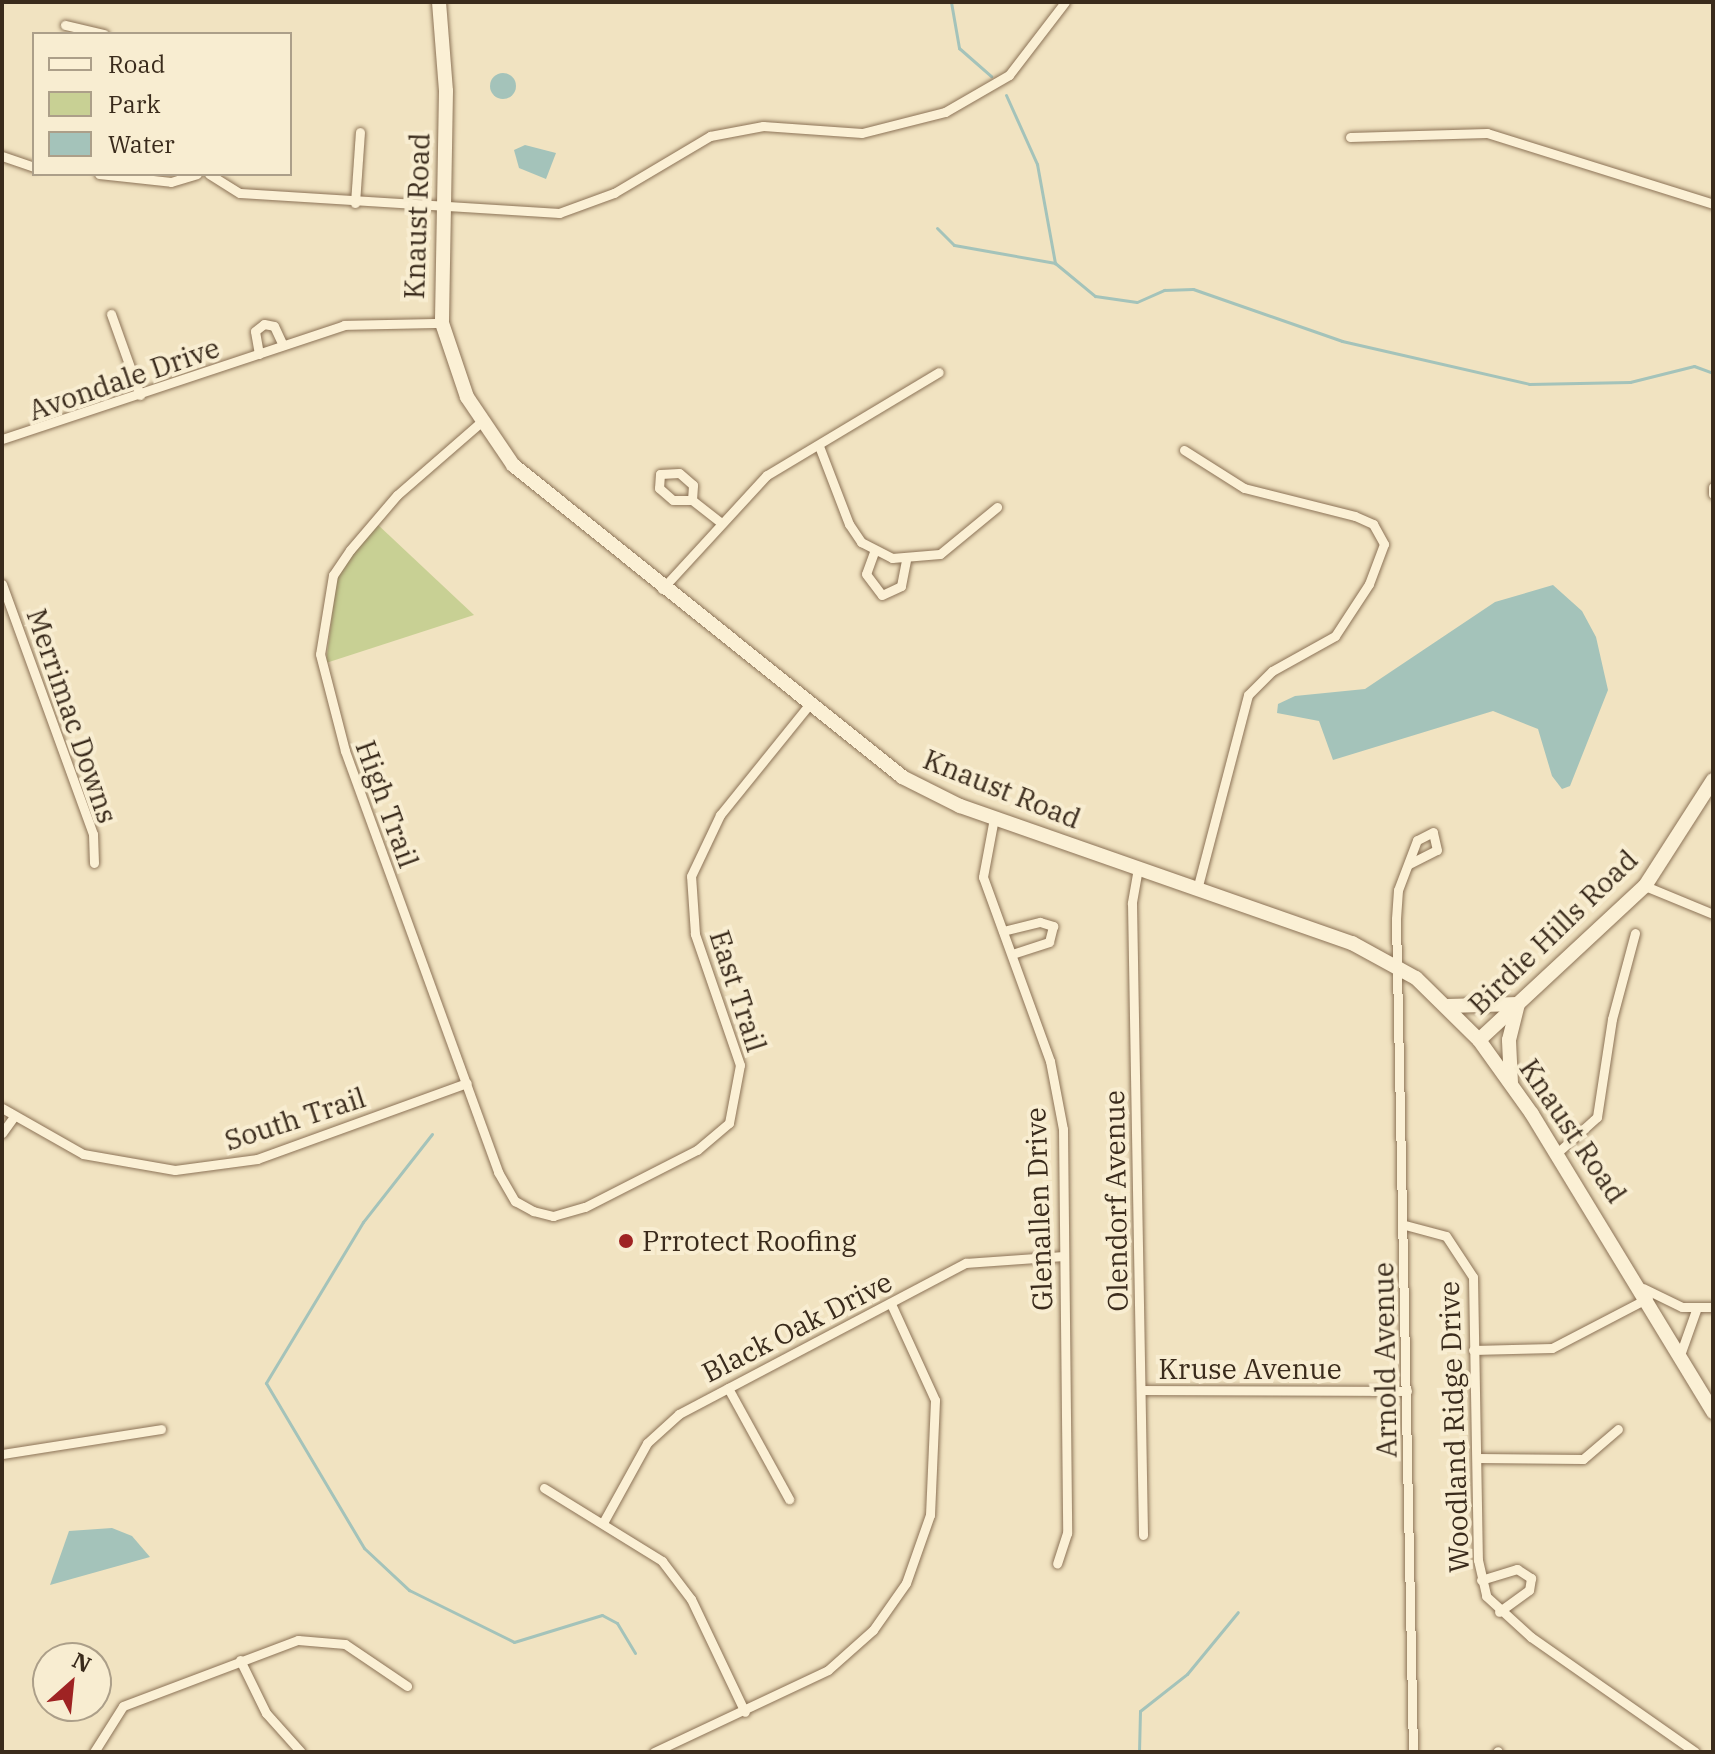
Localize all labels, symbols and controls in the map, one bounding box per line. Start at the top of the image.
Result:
legend [32,32,292,176]
text: Road [108,48,165,80]
text: Park [108,88,160,120]
text: Water [108,128,175,160]
street label: Knaust Road [397,132,437,300]
street label: Avondale Drive [24,331,224,427]
street label: Merrimac Downs [20,604,124,828]
street label: High Trail [349,736,425,872]
street label: Knaust Road [919,742,1085,836]
street label: Birdie Hills Road [1462,843,1644,1021]
street label: East Trail [703,926,773,1056]
street label: Knaust Road [1513,1053,1633,1209]
street label: South Trail [220,1080,370,1158]
street label: Olendorf Avenue [1097,1090,1135,1312]
street label: Glenallen Drive [1019,1107,1059,1311]
place label: Prrotect Roofing [642,1224,856,1258]
marker: Prrotect Roofing [617,1232,635,1250]
street label: Arnold Avenue [1366,1262,1404,1458]
street label: Black Oak Drive [696,1265,898,1389]
street label: Woodland Ridge Drive [1432,1280,1476,1574]
street label: Kruse Avenue [1158,1352,1342,1386]
north arrow [32,1642,112,1722]
text: N [68,1645,97,1679]

